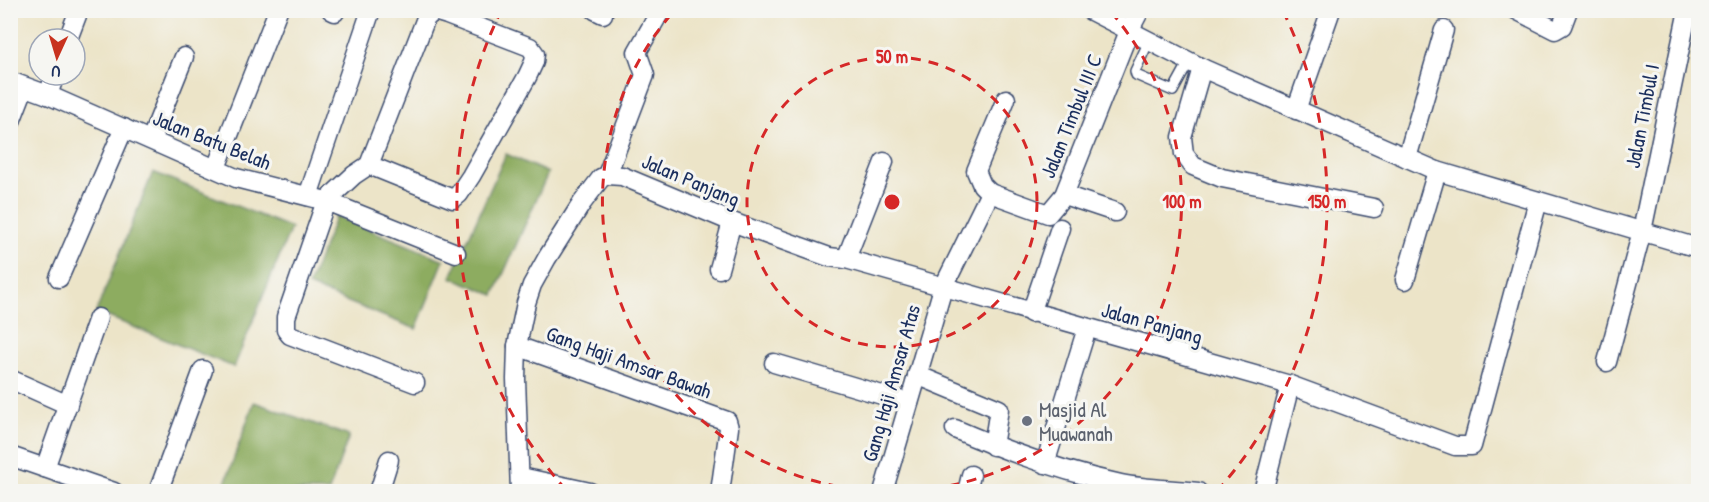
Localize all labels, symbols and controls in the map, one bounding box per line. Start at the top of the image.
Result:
north arrow [27,27,87,87]
text: 50 m [876,44,908,69]
street label: Jalan Timbul III C [1033,50,1109,182]
text: U [51,61,61,83]
street label: Jalan Timbul I [1618,62,1666,170]
street label: Jalan Batu Belah [149,103,276,177]
street label: Jalan Panjang [637,146,745,214]
text: 100 m [1162,189,1202,214]
text: 150 m [1308,189,1346,214]
centre of rings [882,192,902,212]
street label: Jalan Panjang [1098,295,1206,351]
street label: Gang Haji Amsar Atas [855,301,927,465]
street label: Gang Haji Amsar Bawah [542,319,716,405]
place label: Masjid Al Muawanah [1039,395,1113,448]
marker: Masjid Al Muawanah [1020,414,1034,428]

